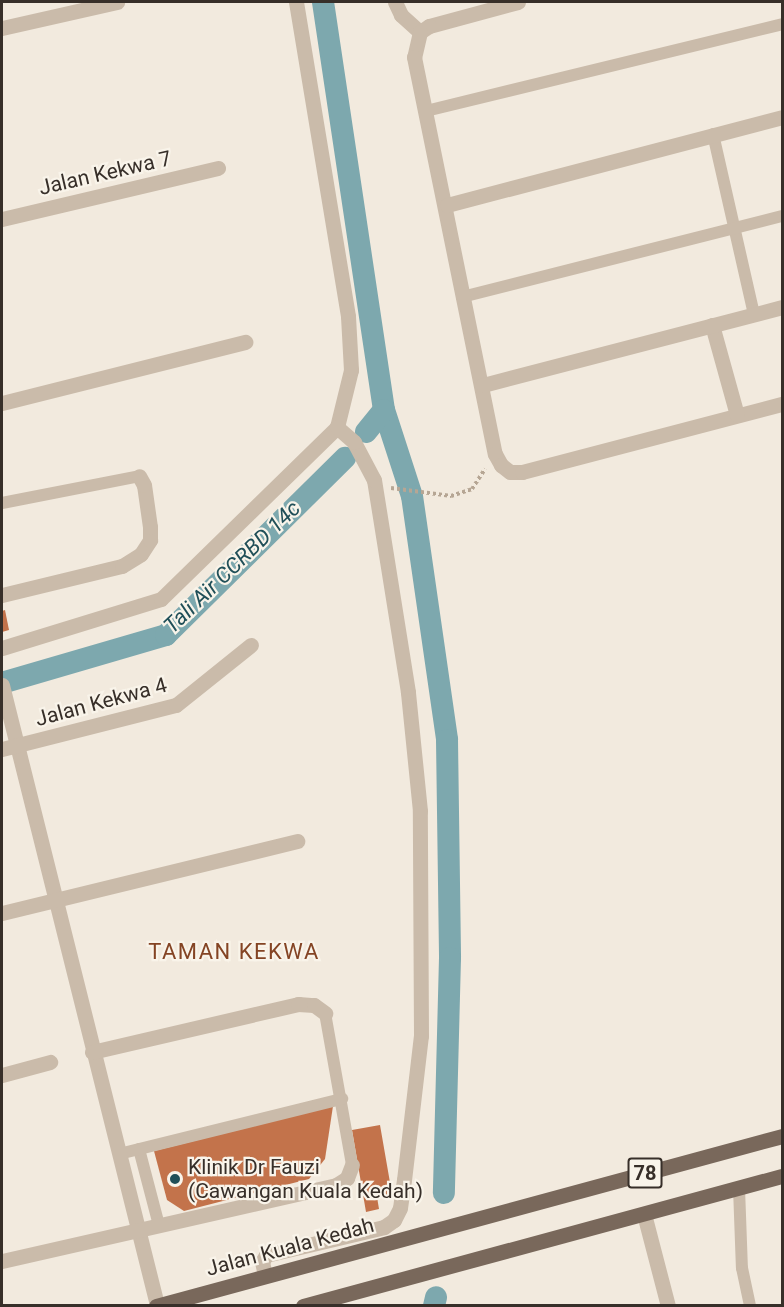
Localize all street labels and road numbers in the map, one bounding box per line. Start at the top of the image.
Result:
street label: Jalan Kekwa 7 [36,146,174,200]
street label: Jalan Kekwa 4 [32,672,170,732]
road number: 78 [627,1156,663,1190]
street label: Jalan Kuala Kedah [203,1212,377,1282]

